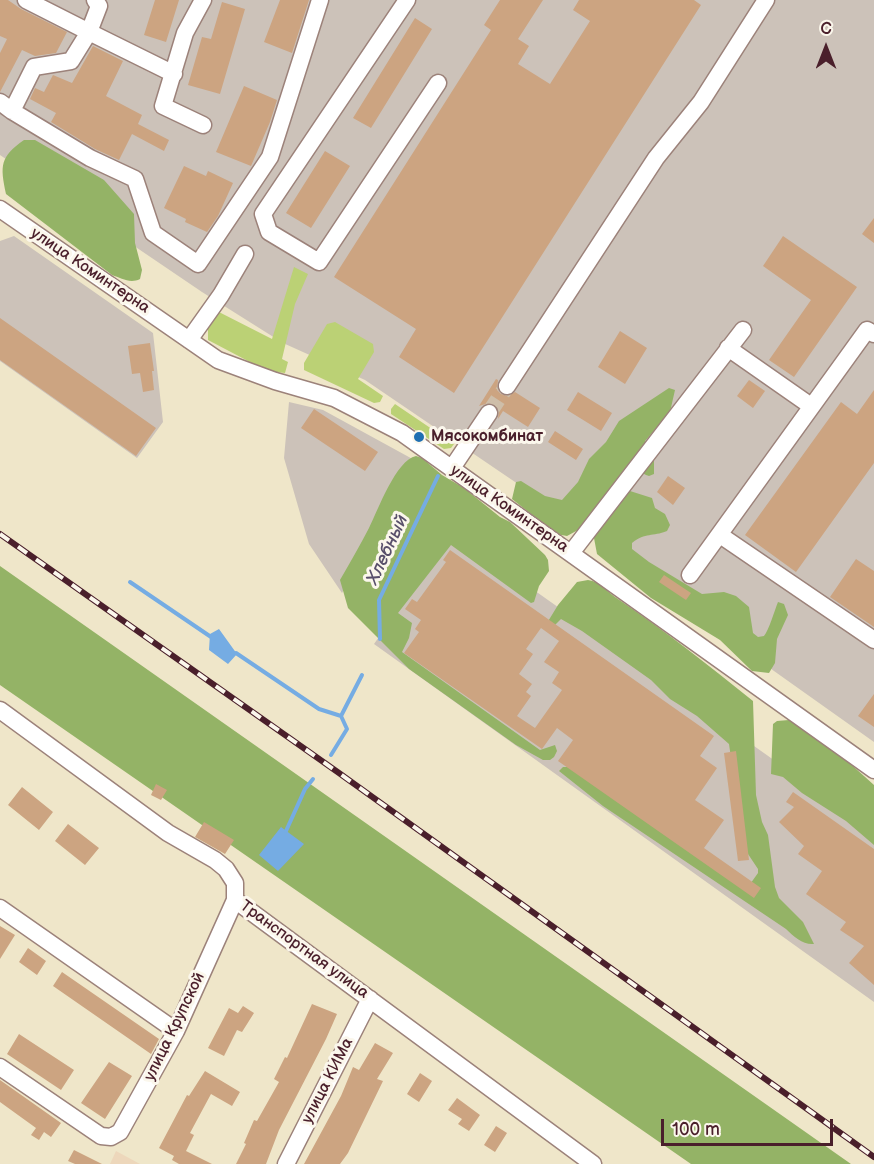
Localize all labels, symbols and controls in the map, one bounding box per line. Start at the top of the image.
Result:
north arrow [796,18,856,78]
text: С [820,20,832,39]
street label: улица Коминтерна [27,224,153,318]
place label: Мясокомбинат [431,427,543,447]
marker: Мясокомбинат [412,430,426,444]
street label: улица Коминтерна [446,461,572,557]
water label: Хлебный [362,512,414,588]
street label: Транспортная улица [236,897,372,1003]
street label: улица Крупской [140,970,210,1084]
street label: улица КИМа [298,1035,358,1127]
scale bar [664,1107,836,1145]
text: 100 m [672,1119,720,1140]

